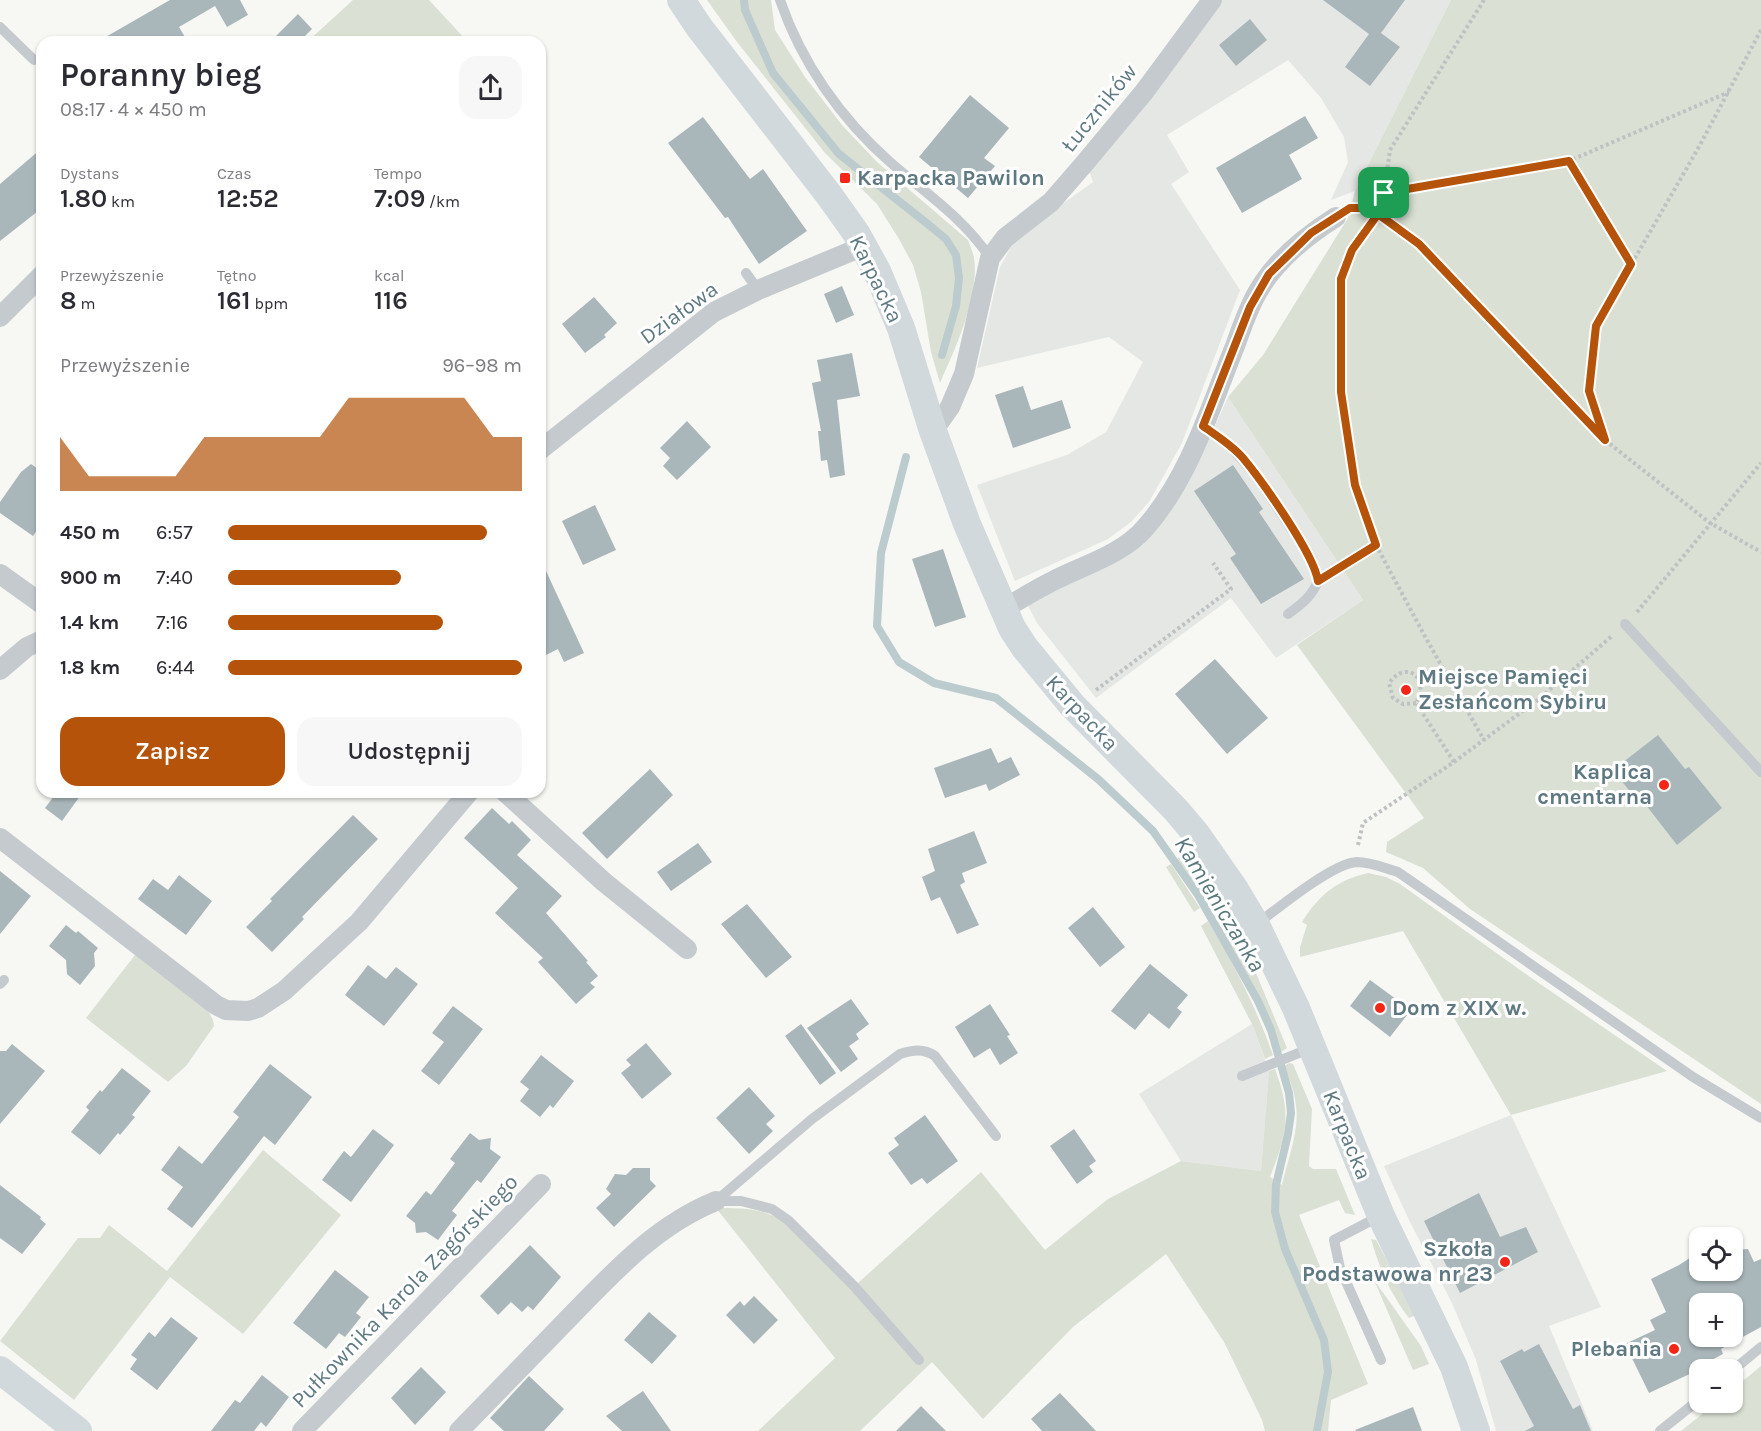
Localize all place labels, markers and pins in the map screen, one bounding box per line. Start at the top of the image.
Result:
place label: Karpacka Pawilon [857,165,1045,191]
pin [1358,167,1409,218]
marker: Karpacka Pawilon [838,171,852,185]
place label: Miejsce Pamięci Zesłańcom Sybiru [1418,664,1607,715]
marker: Miejsce Pamięci Zesłańcom Sybiru [1399,683,1413,697]
place label: Kaplica cmentarna [1537,759,1652,810]
marker: Kaplica cmentarna [1657,778,1671,792]
place label: Dom z XIX w. [1392,995,1526,1021]
marker: Dom z XIX w. [1373,1001,1387,1015]
place label: Szkoła Podstawowa nr 23 [1302,1236,1493,1287]
marker: Szkoła Podstawowa nr 23 [1498,1255,1512,1269]
place label: Plebania [1571,1336,1662,1362]
marker: Plebania [1667,1342,1681,1356]

